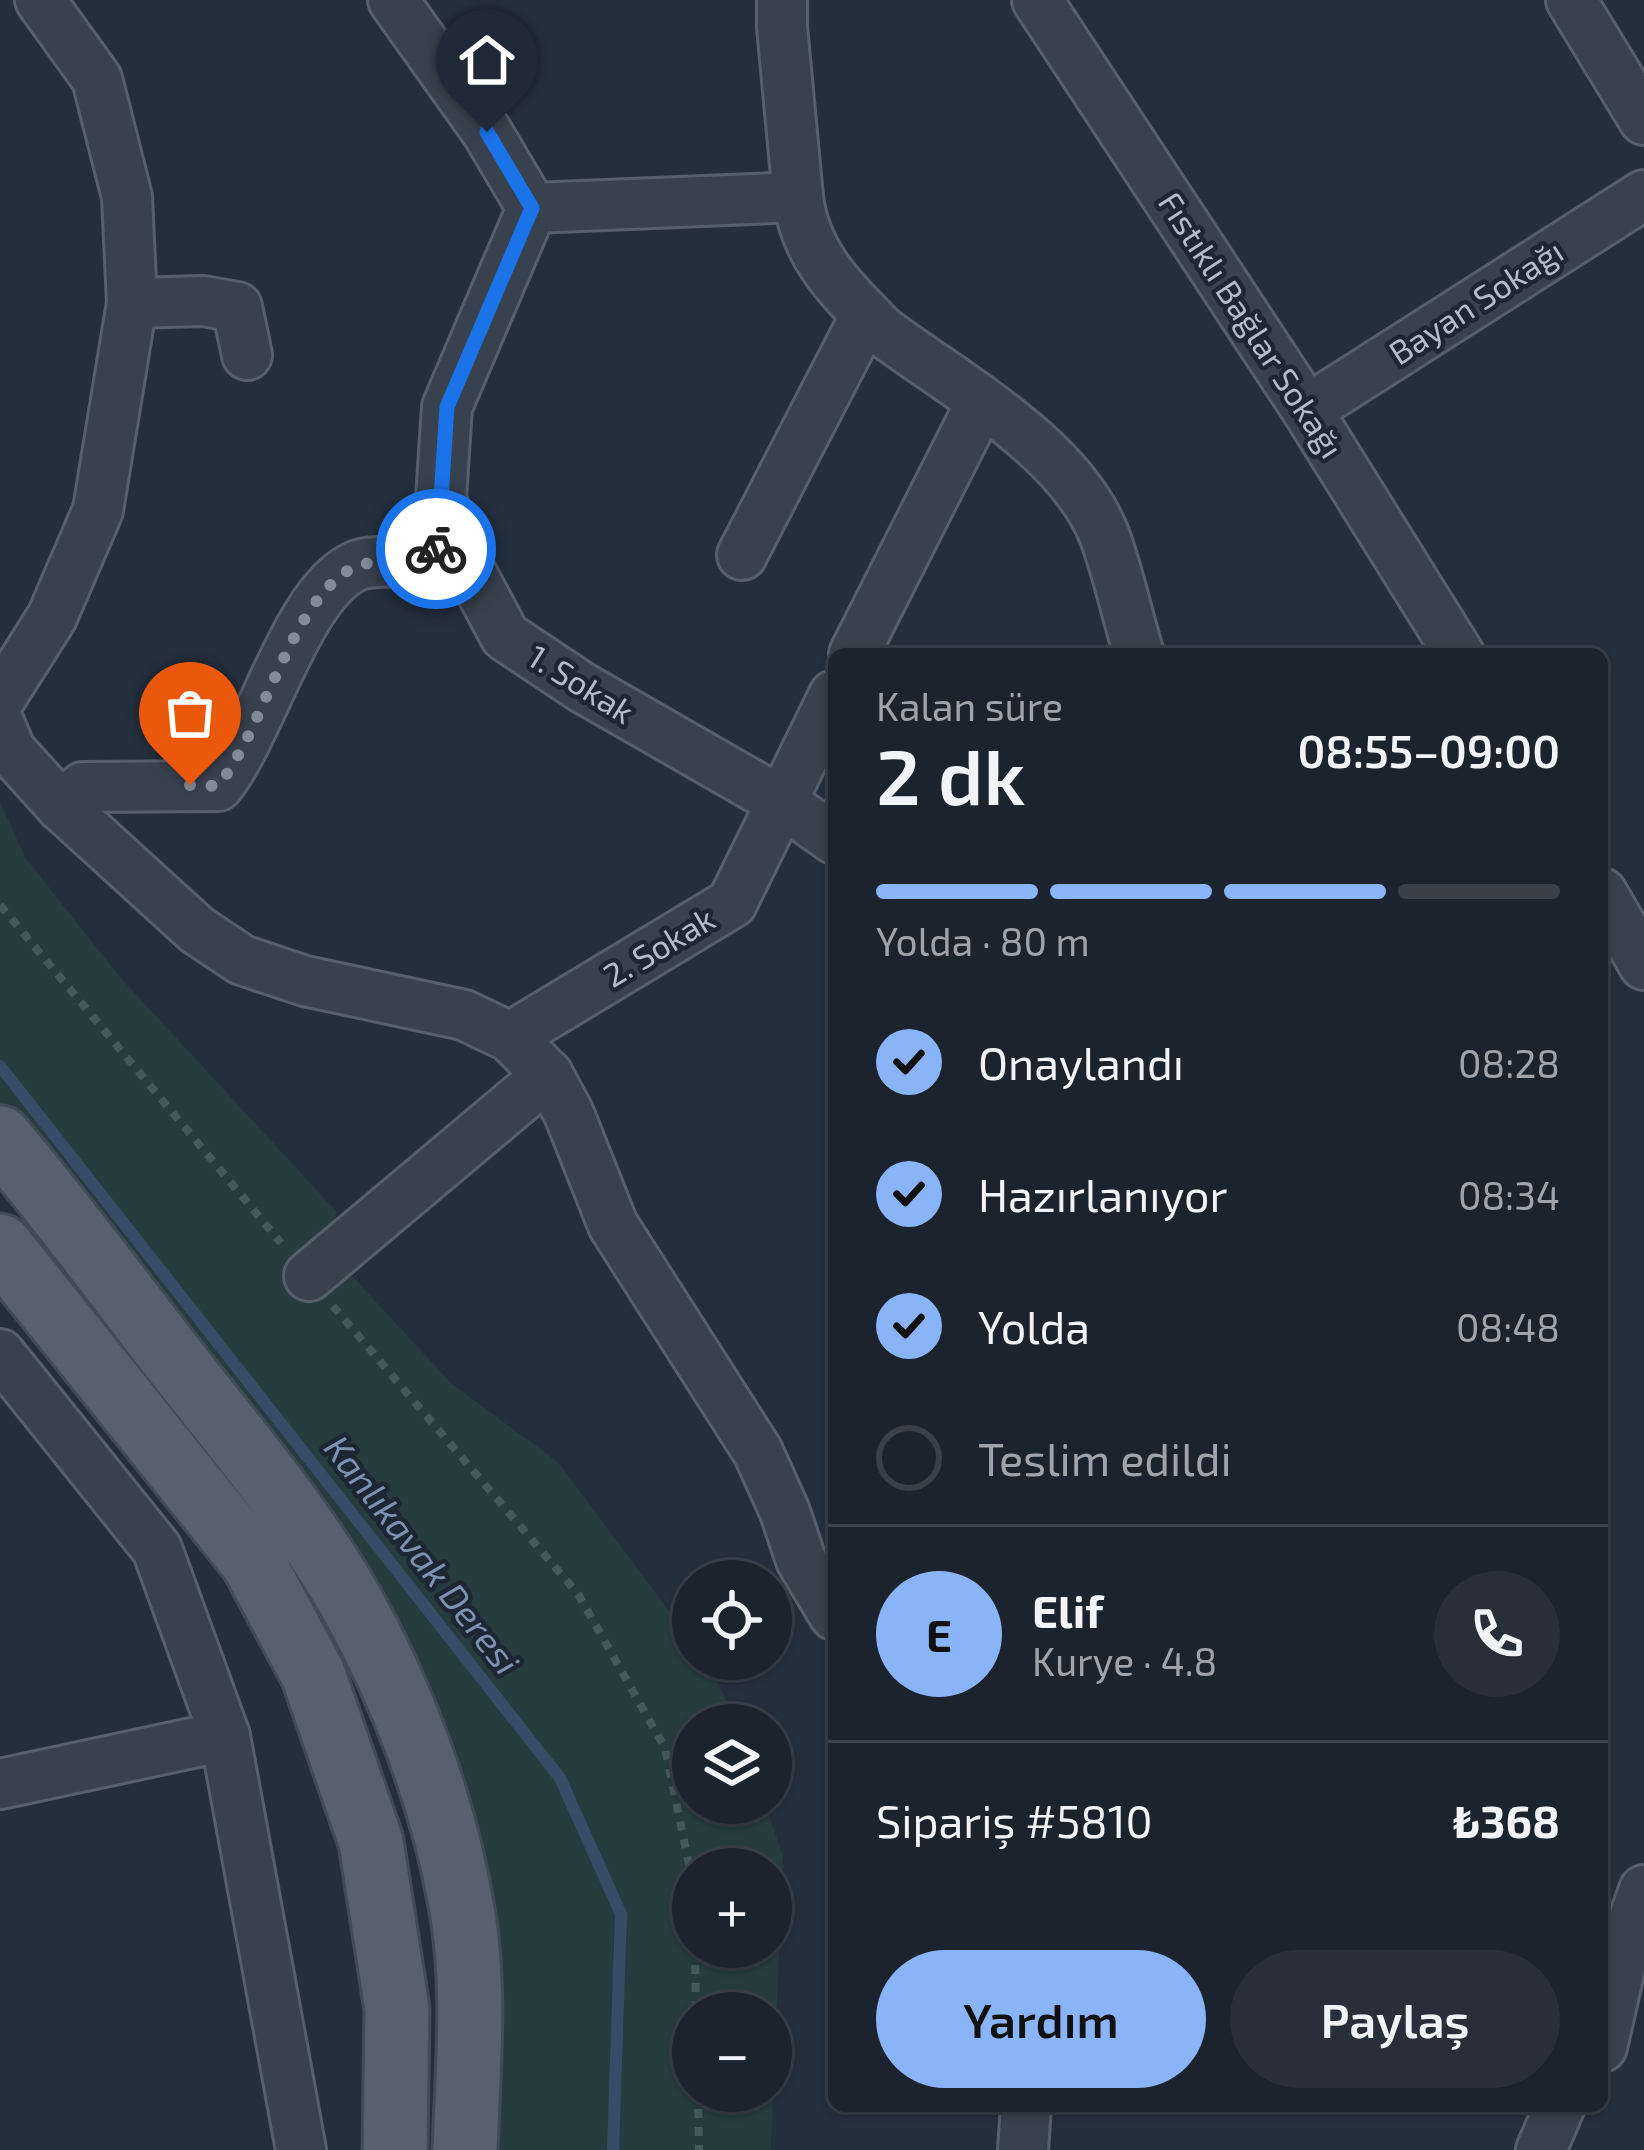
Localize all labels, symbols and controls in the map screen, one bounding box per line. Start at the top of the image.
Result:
pin [436,9,538,132]
icon: home [454,27,520,93]
street label: Fıstıklı Bağlar Sokağı [1151,184,1353,465]
street label: Bayan Sokağı [1381,230,1570,372]
courier [376,489,496,609]
icon: bike [403,516,469,582]
street label: 1. Sokak [521,635,642,731]
pin [139,662,241,785]
icon: bag [157,680,223,746]
text: Kalan süre [876,682,1063,729]
text: 08:55–09:00 [1297,723,1560,777]
text: 2 dk [876,727,1026,821]
street label: 2. Sokak [596,897,721,995]
text: Yolda · 80 m [876,917,1090,964]
icon: check [876,1029,942,1095]
text: Onaylandı [978,1035,1184,1089]
text: 08:28 [1458,1039,1560,1086]
icon: check [876,1161,942,1227]
text: Hazırlanıyor [978,1167,1228,1221]
text: 08:34 [1458,1171,1560,1218]
icon: check [876,1293,942,1359]
text: Yolda [978,1299,1090,1353]
text: 08:48 [1456,1303,1560,1350]
water label: Kanlıkavak Deresi [317,1426,530,1682]
text: Teslim edildi [978,1431,1232,1485]
map controls [672,1560,792,2112]
button: locate [672,1560,792,1680]
button: phone [1434,1571,1560,1697]
text: Elif [1032,1583,1103,1637]
text: E [926,1607,952,1661]
text: Kurye · 4.8 [1032,1637,1217,1684]
button: layers [672,1704,792,1824]
text: Sipariş #5810 [876,1793,1153,1847]
text: ₺368 [1453,1793,1560,1847]
button: + [672,1848,792,1968]
button: Yardım [876,1950,1206,2088]
button: Paylaş [1230,1950,1560,2088]
button: − [672,1992,792,2112]

